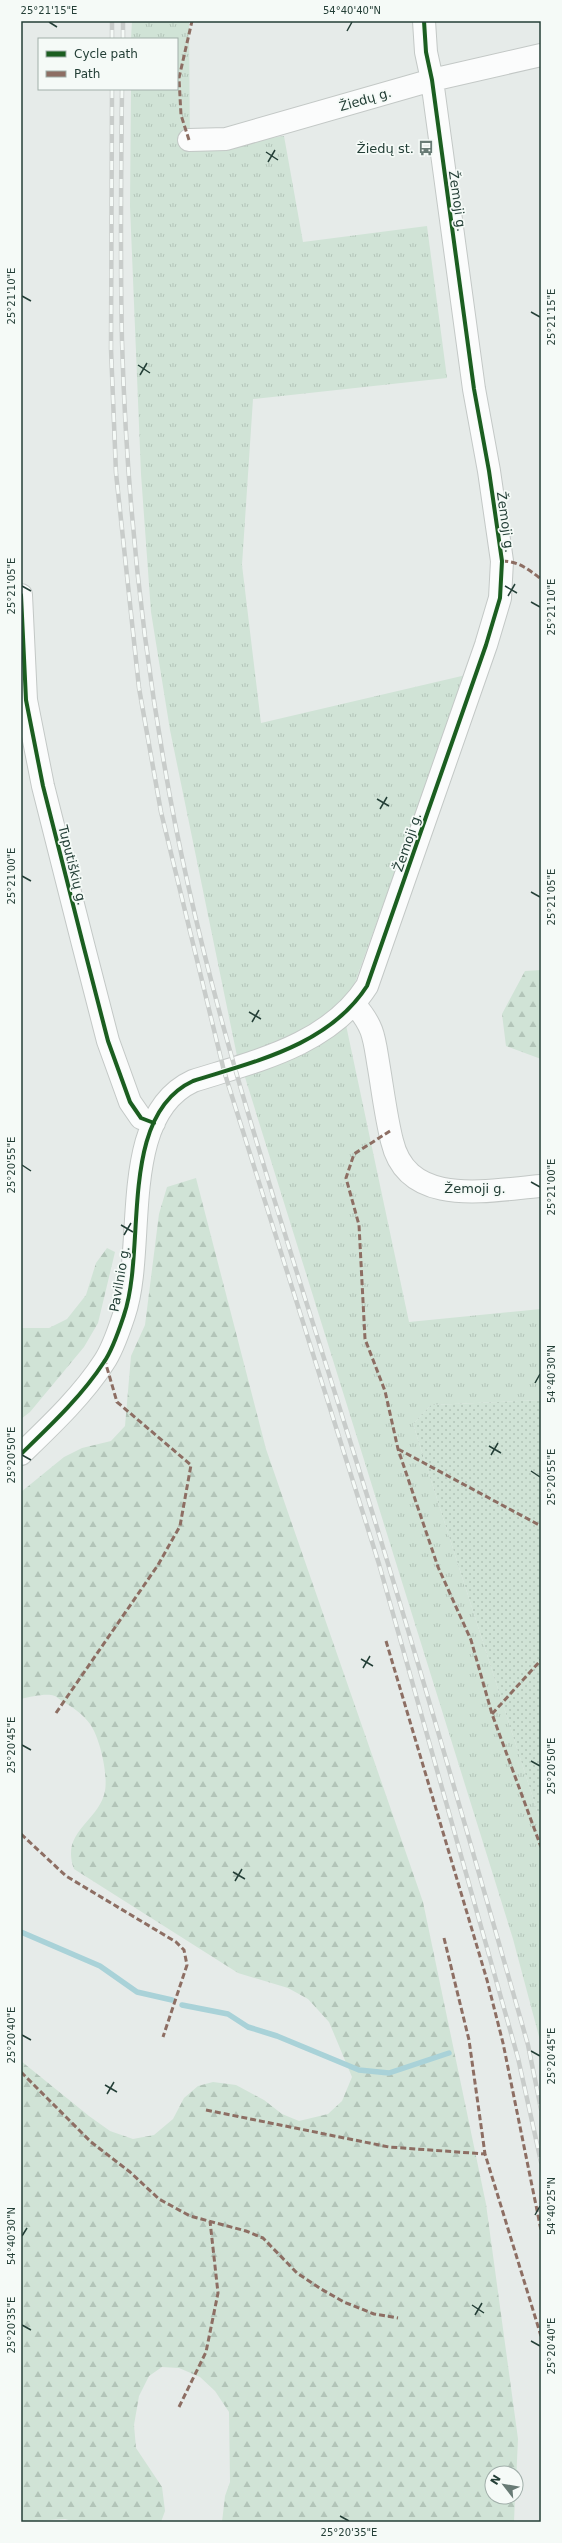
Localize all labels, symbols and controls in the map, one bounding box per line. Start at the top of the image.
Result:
text: 25°21'15"E [21,5,77,16]
text: 54°40'40"N [323,5,381,16]
legend [38,38,178,90]
text: Cycle path [74,47,138,61]
text: Path [74,67,100,81]
street label: Žiedų g. [337,85,393,114]
bus stop icon: Žiedų st. [417,139,435,157]
place label: Žiedų st. [357,141,414,156]
street label: Žemoji g. [446,170,469,232]
text: 25°21'10"E [6,268,17,324]
text: 25°21'15"E [546,289,557,345]
street label: Žemoji g. [494,491,517,553]
text: 25°21'05"E [6,558,17,614]
text: 25°21'10"E [546,579,557,635]
street label: Žemoji g. [390,811,425,874]
street label: Tuputiškių g. [55,823,90,907]
text: 25°21'00"E [6,848,17,904]
text: 25°21'05"E [546,869,557,925]
text: 25°20'55"E [6,1137,17,1193]
text: 25°21'00"E [546,1159,557,1215]
street label: Žemoji g. [444,1181,506,1196]
street label: Pavilnio g. [106,1245,133,1313]
text: 54°40'30"N [546,1345,557,1403]
text: 25°20'50"E [6,1427,17,1483]
text: 25°20'55"E [546,1449,557,1505]
text: 25°20'45"E [6,1717,17,1773]
text: 25°20'50"E [546,1738,557,1794]
text: 25°20'40"E [6,2007,17,2063]
text: 25°20'45"E [546,2028,557,2084]
text: 54°40'25"N [546,2177,557,2235]
text: 54°40'30"N [6,2207,17,2265]
text: 25°20'35"E [6,2297,17,2353]
text: 25°20'40"E [546,2318,557,2374]
north arrow [484,2465,524,2505]
text: N [488,2473,504,2487]
text: 25°20'35"E [321,2527,377,2538]

